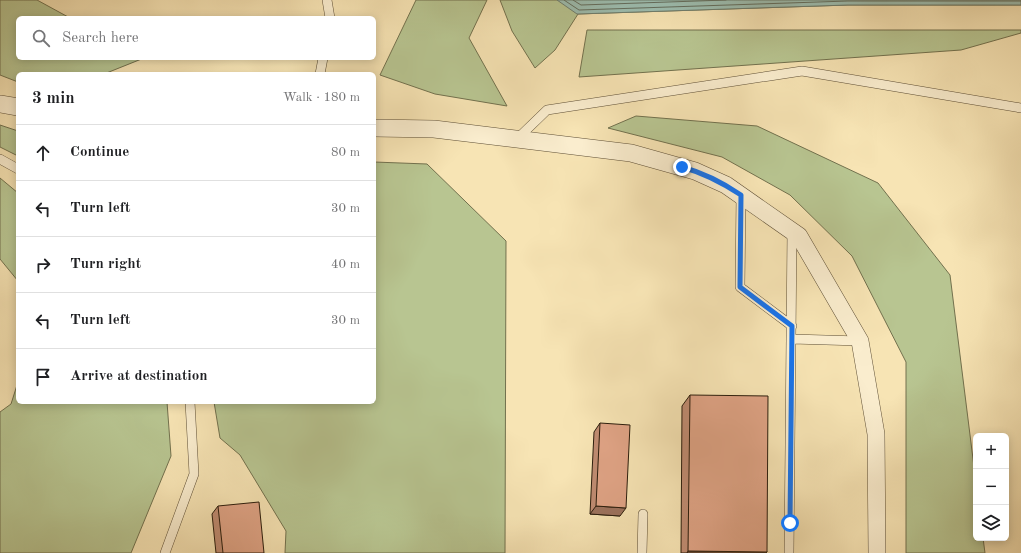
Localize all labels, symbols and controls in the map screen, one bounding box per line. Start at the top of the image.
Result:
search box [16,16,376,60]
icon: search [30,27,52,49]
text: Search here [62,31,139,46]
text: 3 min [32,90,75,107]
text: Walk · 180 m [283,91,360,104]
icon: ahead [32,142,54,164]
text: Continue [70,145,129,160]
text: 80 m [331,146,360,159]
route end [673,158,691,176]
icon: left [32,198,54,220]
text: Turn left [70,201,130,216]
text: 30 m [331,202,360,215]
icon: right [32,254,54,276]
text: Turn right [70,257,141,272]
text: 40 m [331,258,360,271]
icon: left [32,310,54,332]
text: Turn left [70,313,130,328]
text: 30 m [331,314,360,327]
icon: arrive [32,366,54,388]
text: Arrive at destination [70,369,208,384]
map controls [973,433,1009,541]
button: + [973,433,1009,469]
button: − [973,469,1009,505]
button: layers [973,505,1009,541]
route start [781,514,799,532]

